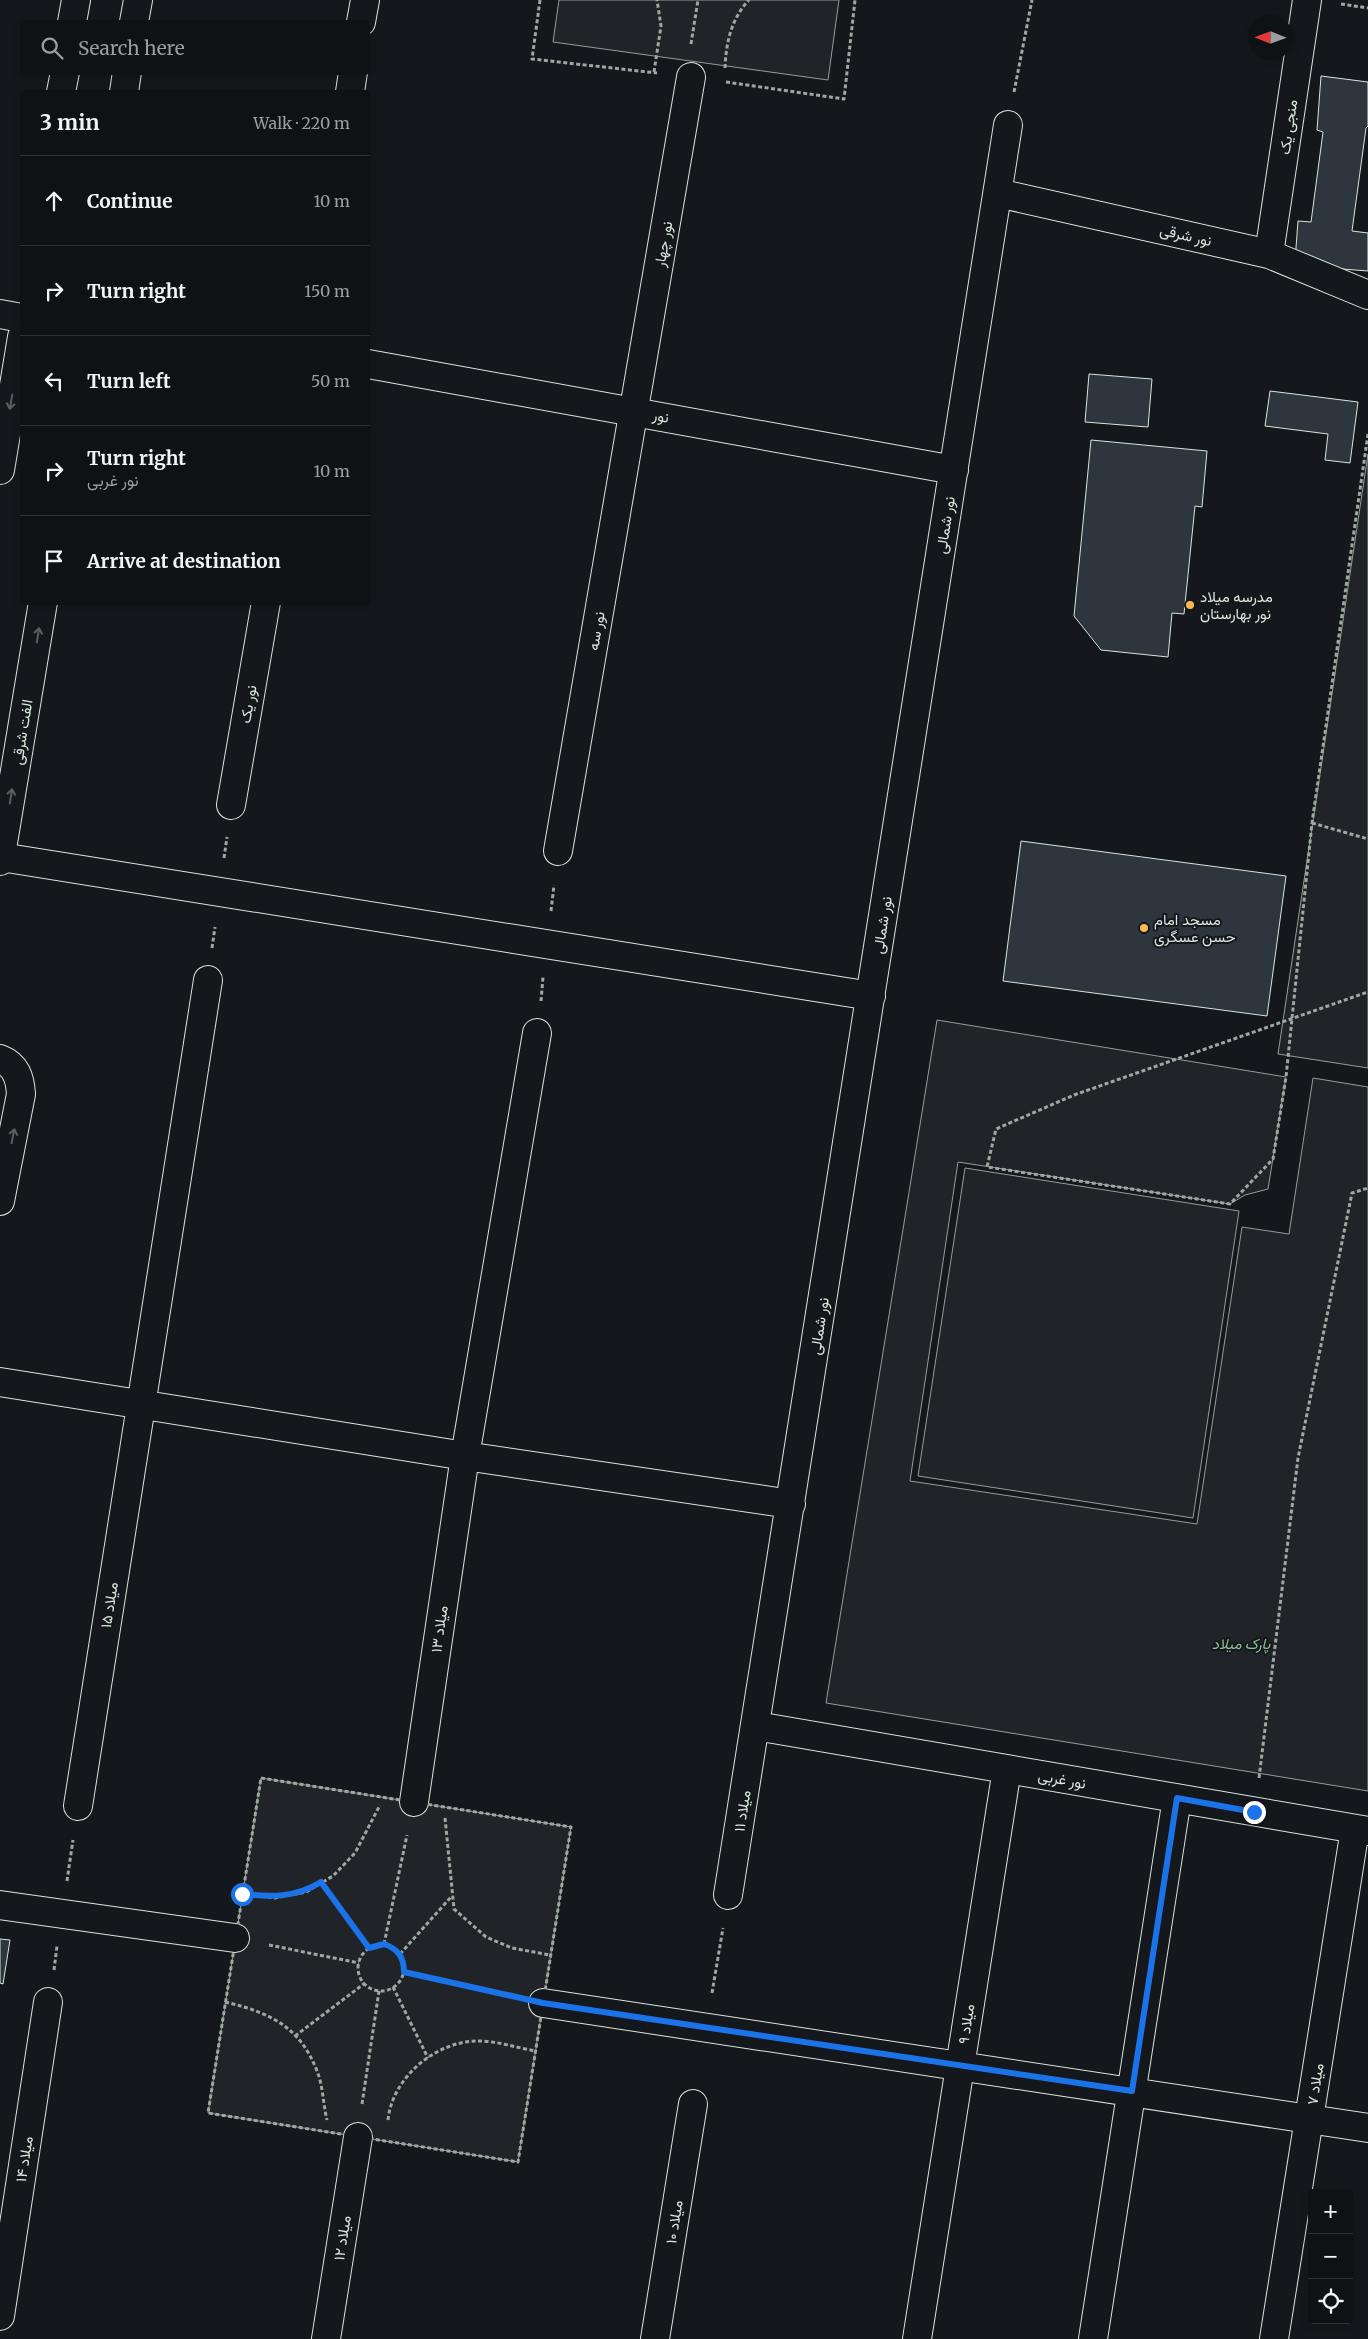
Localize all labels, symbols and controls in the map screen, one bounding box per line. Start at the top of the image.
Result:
north arrow [1248,15,1293,60]
search box [20,20,370,75]
icon: search [38,34,66,62]
text: Search here [78,36,185,60]
street label: منجی یک [1275,98,1302,156]
text: 3 min [40,109,99,136]
text: Walk · 220 m [253,113,350,133]
icon: ahead [40,187,68,215]
text: Continue [87,189,173,213]
text: 10 m [313,191,350,211]
street label: نور چهار [649,220,677,270]
street label: نور شرقی [1158,220,1214,251]
icon: right [40,277,68,305]
text: Turn right [87,279,186,303]
text: 150 m [304,281,350,301]
icon: left [40,367,68,395]
text: Turn left [87,369,171,393]
text: 50 m [311,371,350,391]
one-way arrow [6,394,16,410]
street label: نور [650,405,671,427]
text: Turn right [87,446,186,470]
icon: right [40,457,68,485]
text: 10 m [313,461,350,481]
text: نور غربی [87,470,139,490]
street label: نور شمالی [931,495,960,555]
icon: arrive [40,547,68,575]
text: Arrive at destination [87,549,281,573]
place label: مدرسه میلاد نور بهارستان [1200,587,1273,623]
marker: مدرسه میلاد نور بهارستان [1184,599,1196,611]
street label: نور سه [583,610,609,652]
one-way arrow [33,628,43,644]
street label: نور یک [235,683,261,725]
street label: الفت شرقی [7,698,38,766]
one-way arrow [6,788,16,804]
street label: نور شمالی [868,895,897,955]
place label: مسجد امام حسن عسگری [1154,910,1236,947]
marker: مسجد امام حسن عسگری [1138,922,1150,934]
one-way arrow [9,1128,18,1144]
street label: نور شمالی [805,1296,834,1356]
street label: میلاد ۱۵ [96,1581,122,1629]
street label: میلاد ۱۳ [426,1604,452,1654]
park label: پارک میلاد [1212,1634,1271,1654]
street label: نور غربی [1036,1765,1088,1794]
street label: میلاد ۱۱ [729,1789,755,1833]
route end [1243,1801,1266,1824]
route start [231,1883,254,1906]
street label: میلاد ۹ [953,2003,979,2045]
street label: میلاد ۷ [1302,2062,1328,2106]
street label: میلاد ۱۴ [11,2135,37,2183]
map controls [1308,2189,1353,2324]
button: + [1308,2189,1353,2234]
street label: میلاد ۱۰ [661,2199,687,2245]
street label: میلاد ۱۲ [329,2214,355,2262]
button: − [1308,2234,1353,2279]
button: locate [1308,2279,1353,2324]

